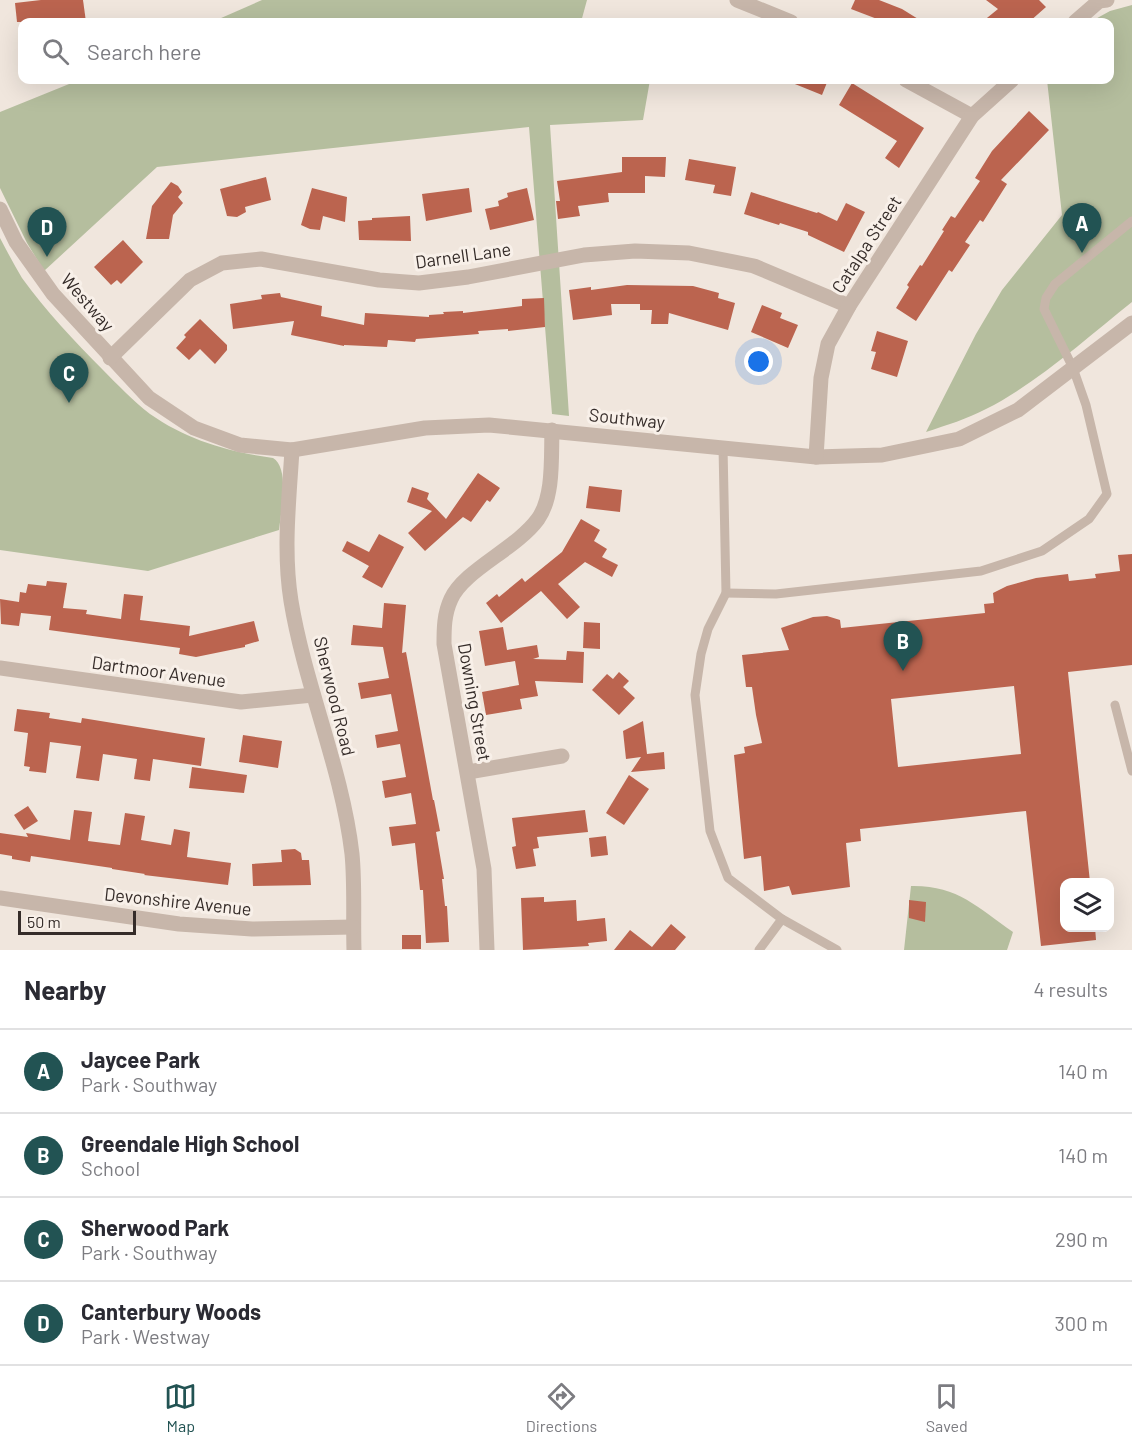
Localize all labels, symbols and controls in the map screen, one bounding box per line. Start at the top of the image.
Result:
search box [18,18,1114,84]
icon: search [39,35,72,68]
text: Search here [87,38,201,64]
street label: Catalpa Street [826,191,906,297]
pin: A [1062,204,1102,253]
pin: D [28,208,66,257]
street label: Darnell Lane [414,237,512,273]
street label: Westway [57,268,119,336]
your location [744,347,773,376]
pin: C [50,354,88,403]
street label: Southway [588,403,666,433]
pin: B [884,622,922,671]
street label: Sherwood Road [310,634,360,758]
street label: Downing Street [454,641,496,763]
street label: Dartmoor Avenue [90,651,228,691]
map controls [1060,878,1114,932]
button: layers [1060,878,1114,932]
street label: Devonshire Avenue [103,882,253,920]
scale bar [18,908,136,936]
text: 50 m [27,912,61,931]
text: Nearby [24,974,106,1005]
text: 4 results [1033,977,1108,1001]
text: Jaycee Park [81,1046,200,1072]
text: A [37,1059,50,1083]
text: 140 m [1058,1059,1108,1083]
text: Park · Southway [81,1072,217,1096]
text: Greendale High School [81,1130,299,1156]
text: B [37,1143,50,1167]
text: 140 m [1058,1143,1108,1167]
text: School [81,1156,140,1180]
text: Sherwood Park [81,1214,229,1240]
text: C [37,1227,50,1251]
text: 290 m [1055,1227,1108,1251]
text: Park · Southway [81,1240,217,1264]
text: Canterbury Woods [81,1298,261,1324]
text: D [37,1311,50,1335]
text: 300 m [1055,1311,1108,1335]
text: Park · Westway [81,1324,210,1348]
tab: Map [164,1380,197,1435]
tab: Directions [526,1380,597,1435]
tab: Saved [926,1380,968,1435]

